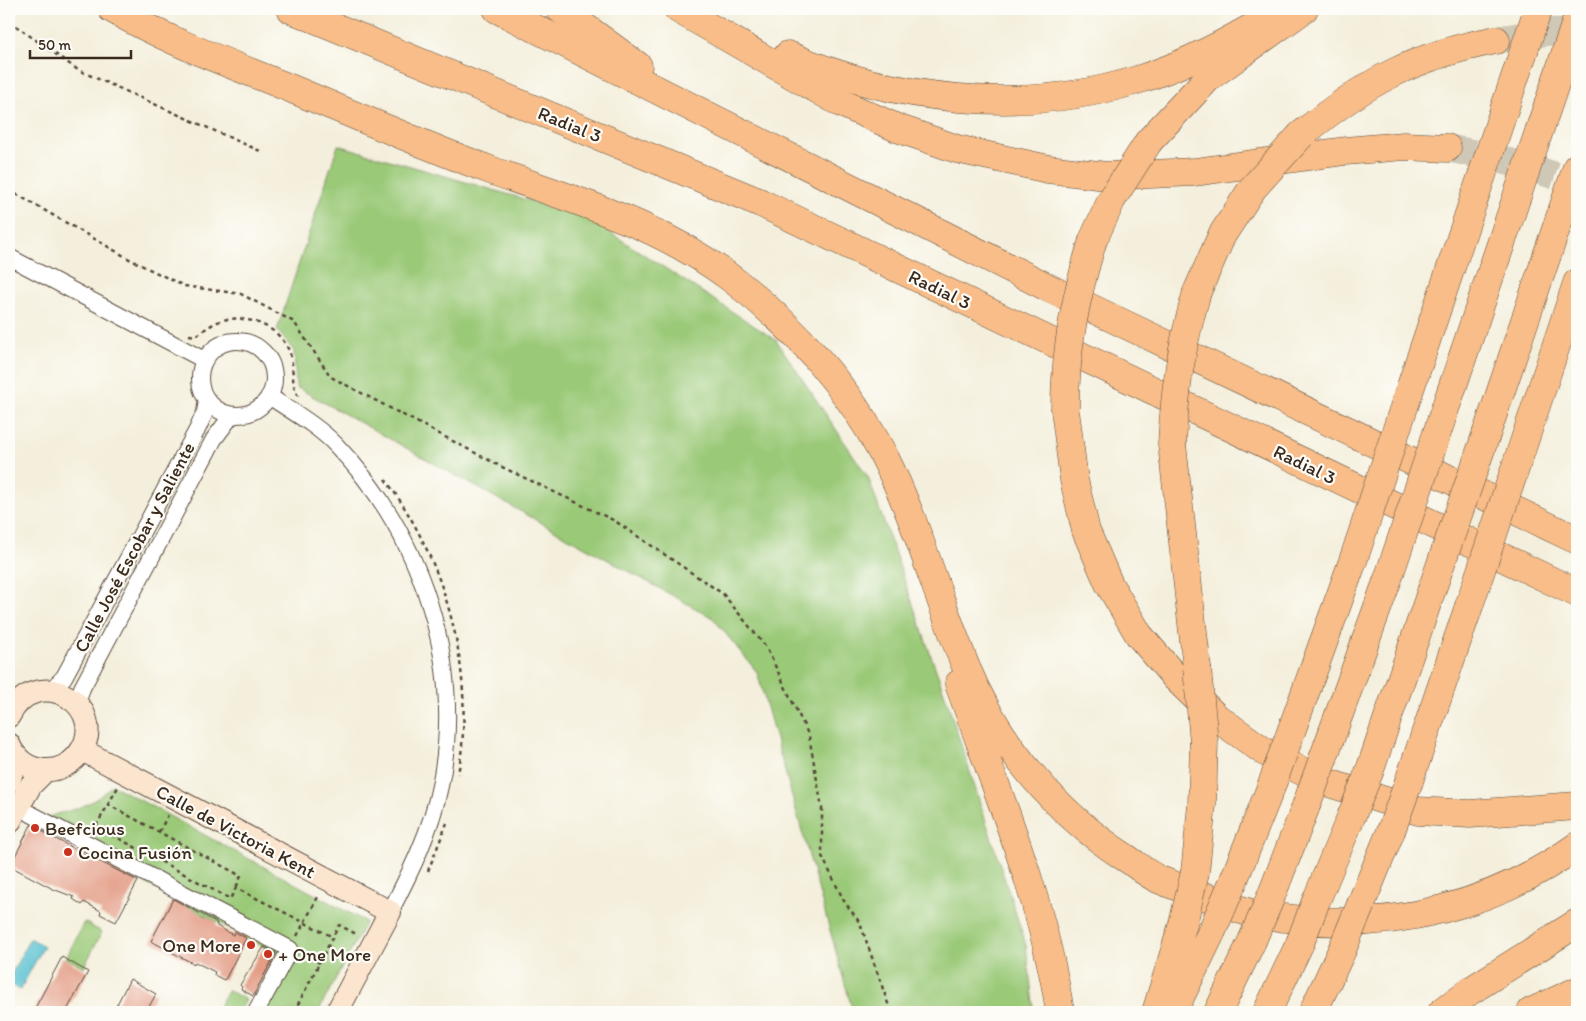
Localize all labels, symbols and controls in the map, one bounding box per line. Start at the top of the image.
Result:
scale bar [30,28,131,60]
text: 50 m [38,36,71,54]
street label: Radial 3 [535,101,605,148]
street label: Radial 3 [905,265,975,314]
street label: Calle José Escobar y Saliente [69,438,200,656]
street label: Radial 3 [1270,440,1340,489]
street label: Calle de Victoria Kent [152,780,319,883]
place label: Beefcious [45,817,125,840]
marker: Beefcious [29,822,41,834]
place label: Cocina Fusión [78,841,192,864]
marker: Cocina Fusión [62,846,74,858]
place label: One More [162,934,241,957]
marker: One More [245,939,257,951]
place label: + One More [278,943,371,966]
marker: + One More [262,948,274,960]

